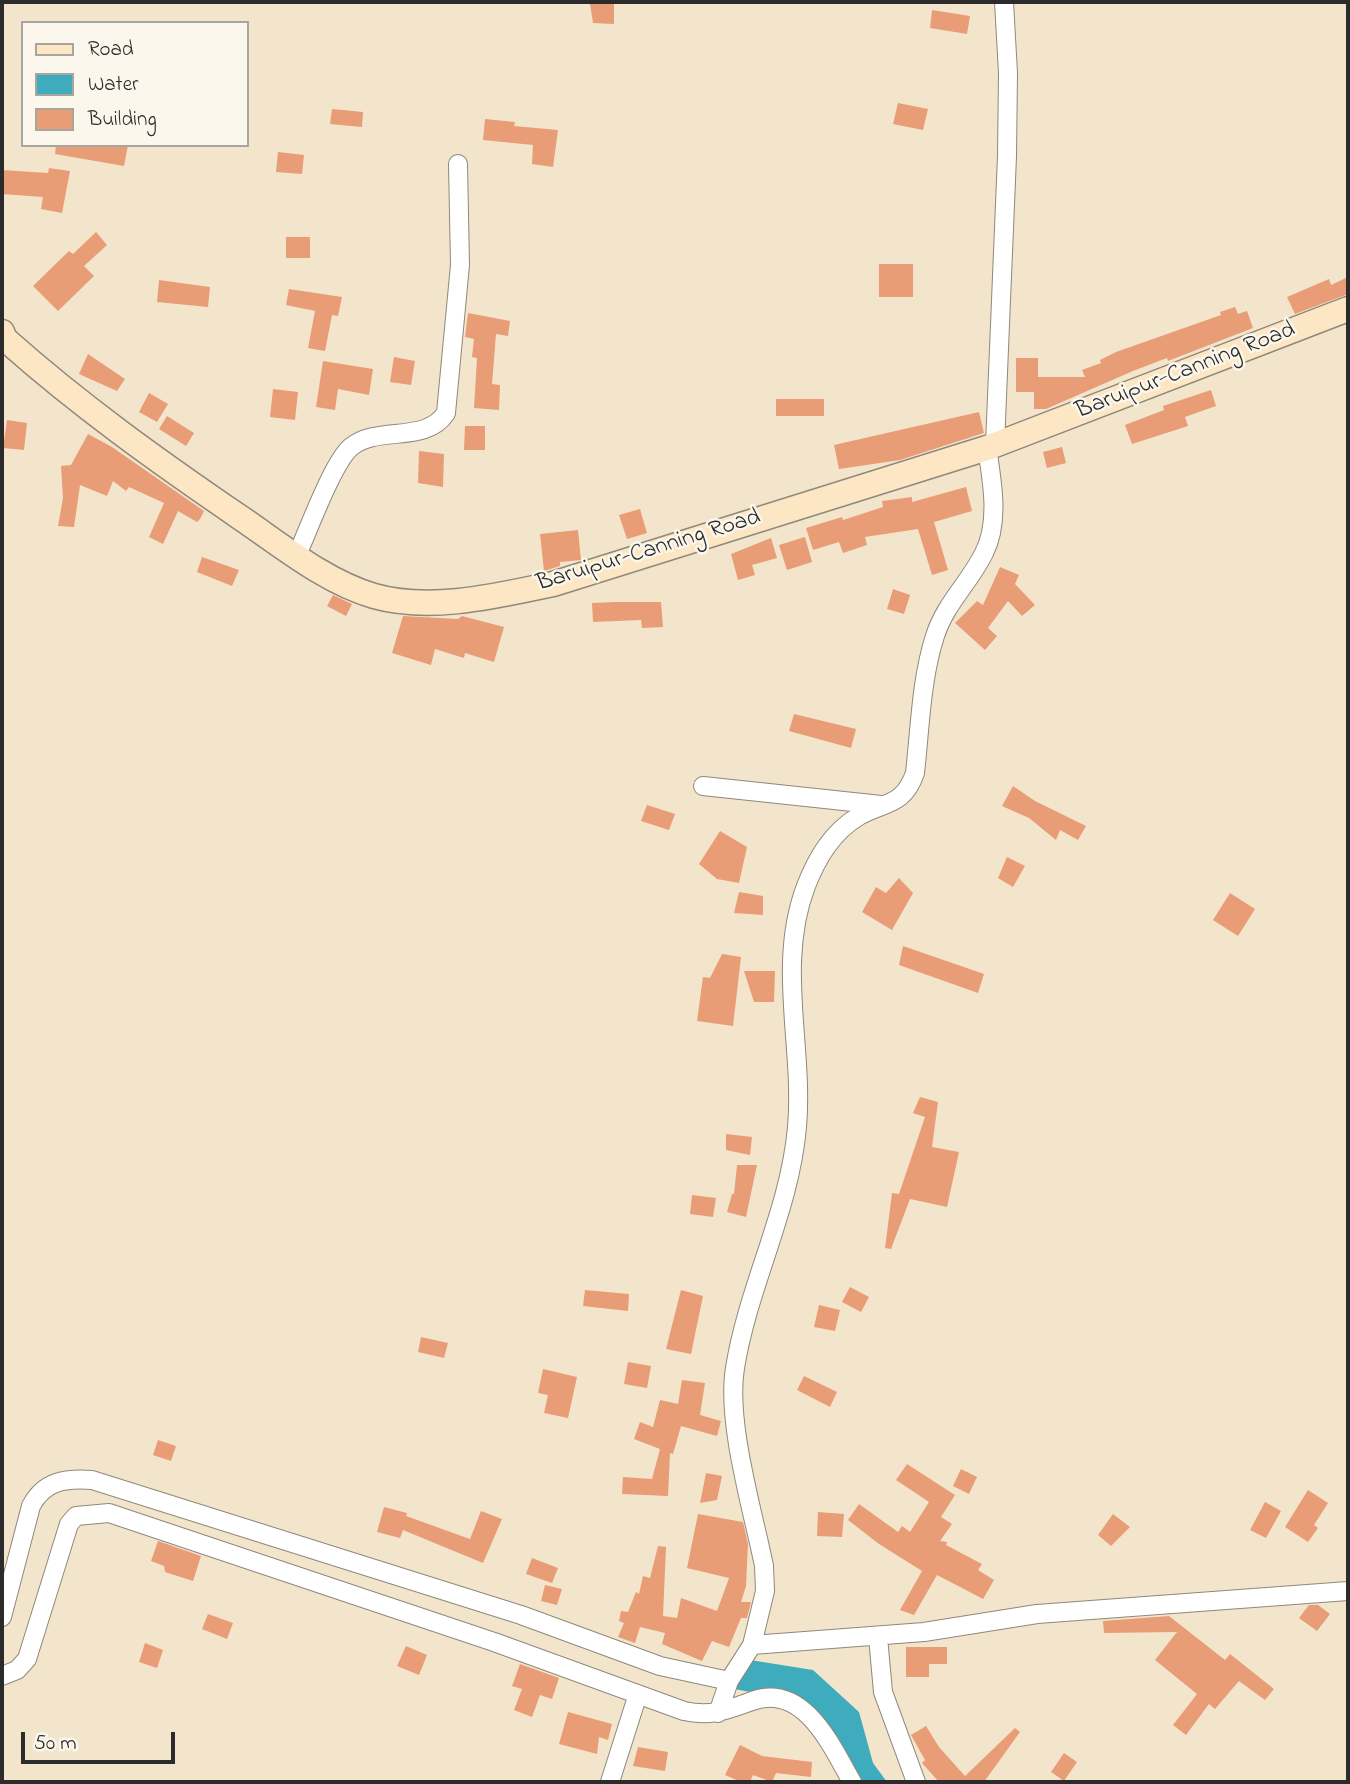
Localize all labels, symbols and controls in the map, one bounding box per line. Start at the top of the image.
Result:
legend [21,21,248,147]
text: Road [88,35,134,65]
text: Water [88,70,139,100]
text: Building [88,105,157,135]
street label: Baruipur-Canning Road [1072,317,1300,427]
street label: Baruipur-Canning Road [534,504,764,600]
scale bar [24,1718,178,1762]
text: 50 m [34,1729,77,1759]

